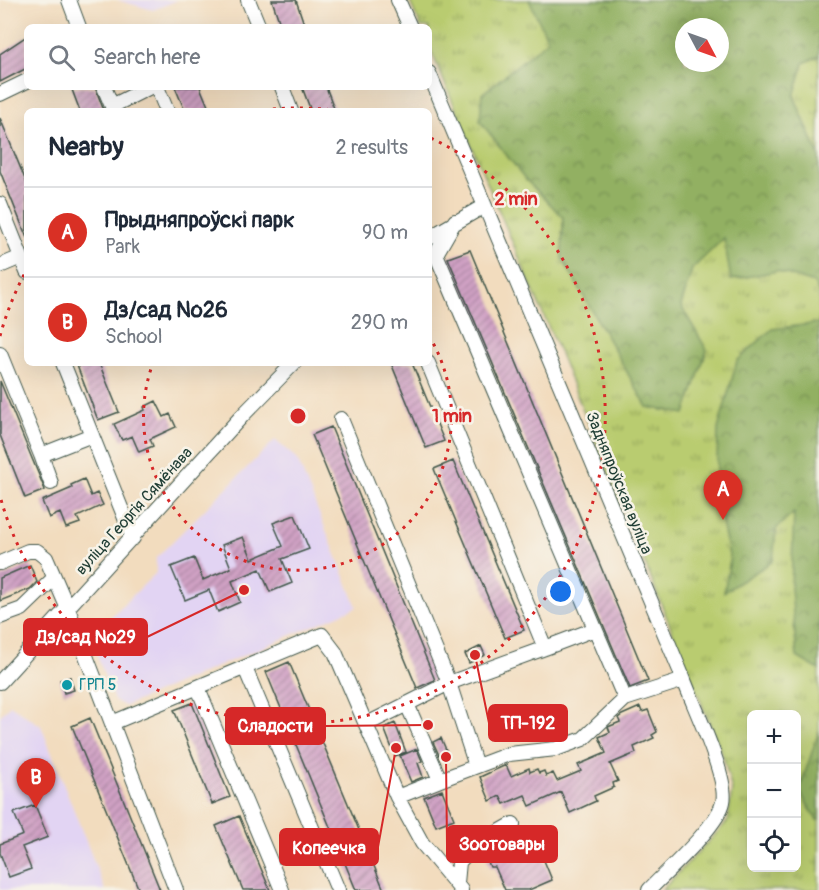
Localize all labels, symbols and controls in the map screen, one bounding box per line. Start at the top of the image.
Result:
north arrow [675,18,729,72]
search box [24,24,432,90]
icon: search [45,41,78,74]
text: Search here [93,43,200,71]
text: Nearby [48,131,124,163]
text: 2 results [336,135,408,160]
text: 2 min [494,188,538,211]
text: Прыдняпроўскі парк [105,206,295,234]
text: A [61,220,74,245]
text: 90 m [362,220,408,245]
text: Park [105,234,140,259]
text: Дз/сад №26 [105,296,228,324]
text: B [62,310,73,335]
text: 290 m [351,310,408,335]
text: School [105,324,162,349]
text: 1 min [432,405,472,428]
centre of rings [288,406,308,426]
street label: Задняпроўская вуліца [581,409,657,557]
street label: вуліца Георгія Сямёнава [71,443,197,579]
pin: A [704,470,742,520]
your location [546,577,575,606]
callout: Дз/сад №29 [24,619,147,655]
text: Дз/сад №29 [35,626,136,649]
place label: ГРП 5 [79,675,116,695]
marker: ГРП 5 [60,678,74,692]
callout: ТП-192 [489,705,567,741]
callout: Сладости [226,708,325,744]
map controls [747,710,801,872]
button: + [747,710,801,764]
text: ТП-192 [500,712,555,735]
text: Сладости [237,715,313,738]
pin: B [16,758,56,808]
button: − [747,764,801,818]
button: locate [747,818,801,872]
callout: Зоотовары [447,826,557,862]
callout: Копеечка [280,829,378,865]
text: Зоотовары [459,833,545,856]
text: Копеечка [292,837,366,860]

